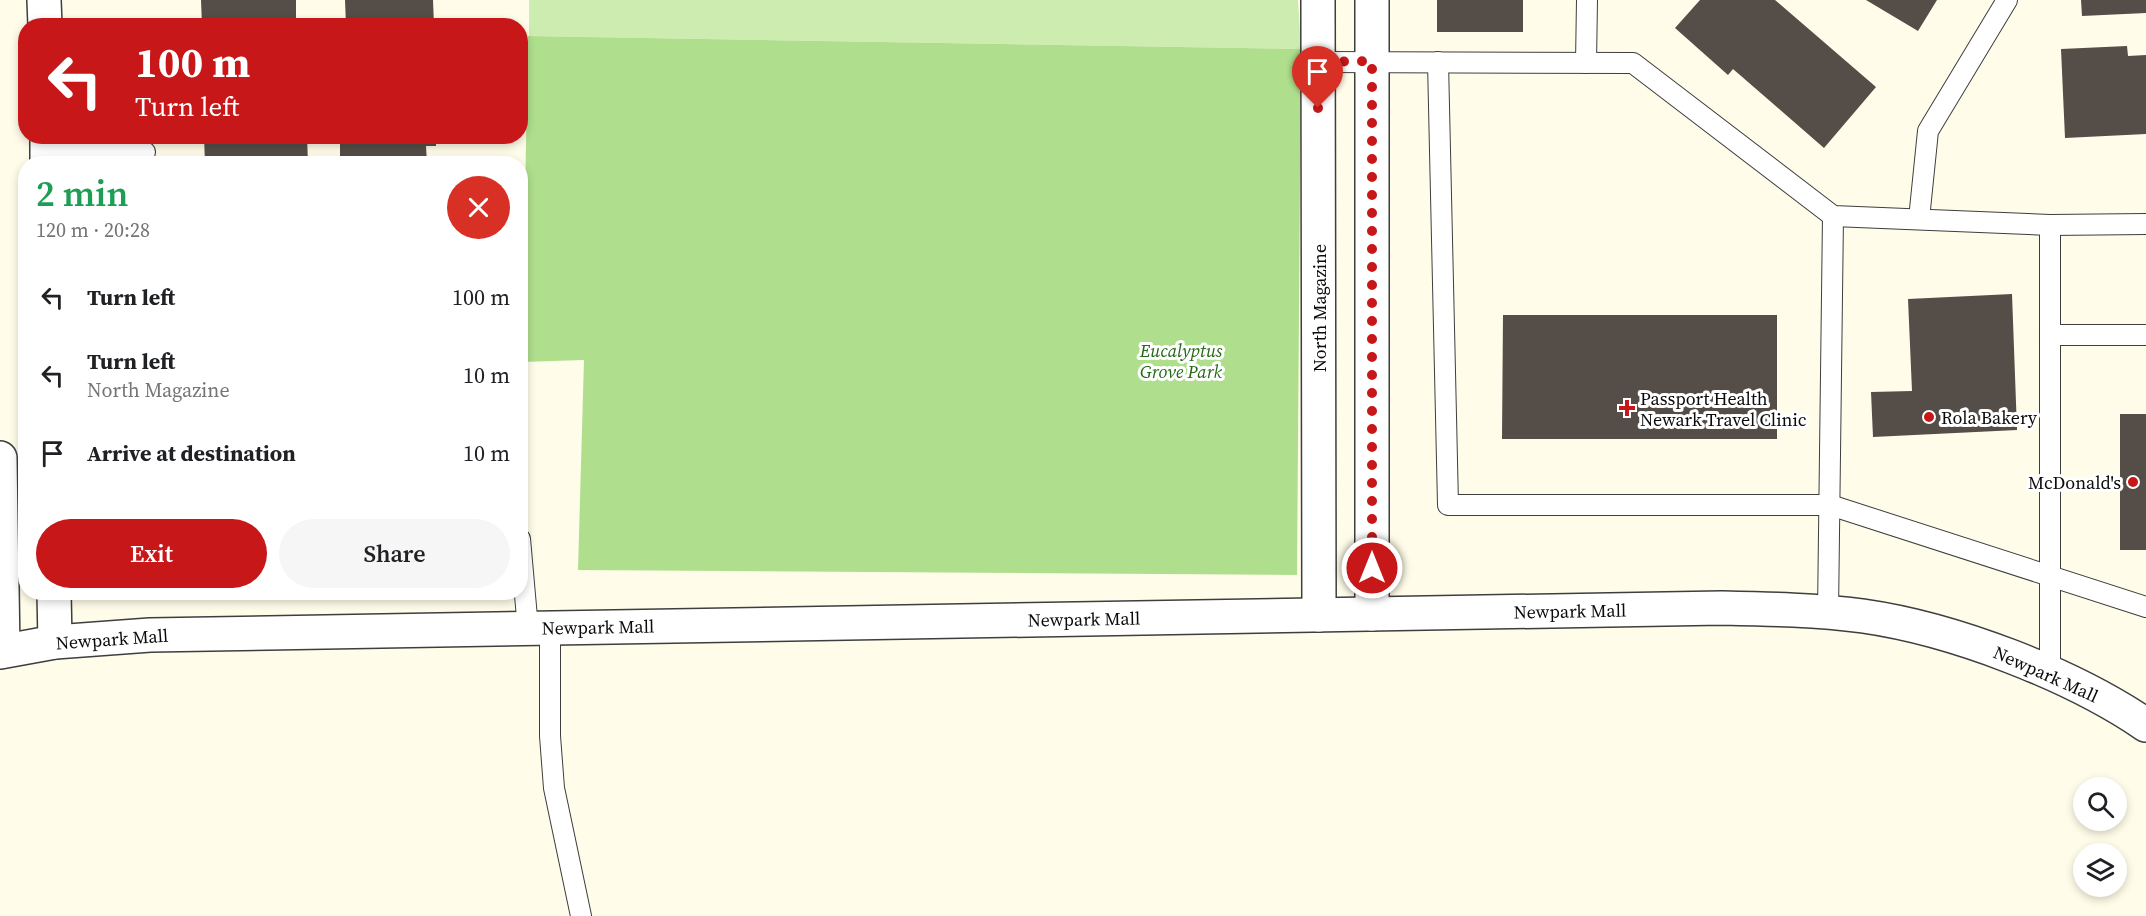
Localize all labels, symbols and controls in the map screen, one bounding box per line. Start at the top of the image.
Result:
text: 100 m [135,33,250,91]
icon: left [36,42,114,120]
pin [1292,46,1343,108]
icon: arrive [1301,55,1334,88]
text: Turn left [135,88,239,125]
text: 2 min [36,169,128,218]
button: close [447,176,510,239]
text: 120 m · 20:28 [36,216,150,244]
street label: North Magazine [1307,244,1332,372]
icon: left [36,281,69,314]
text: Turn left [87,282,175,312]
text: 100 m [452,282,510,312]
park label: Eucalyptus Grove Park [1139,338,1223,384]
text: Turn left [87,346,175,376]
icon: left [36,359,69,392]
text: 10 m [463,360,510,390]
text: North Magazine [87,376,230,404]
place label: Passport Health Newark Travel Clinic [1640,386,1807,432]
marker: Passport Health Newark Travel Clinic [1618,399,1636,417]
place label: Rola Bakery [1941,405,2038,430]
marker: Rola Bakery [1922,410,1936,424]
icon: arrive [36,437,69,470]
text: Arrive at destination [87,438,296,468]
text: 10 m [463,438,510,468]
place label: McDonald's [2028,470,2121,495]
marker: McDonald's [2126,475,2140,489]
button: Exit [36,519,267,588]
button: Share [279,519,510,588]
position arrow [1340,536,1404,600]
street label: Newpark Mall [1514,598,1626,624]
street label: Newpark Mall [1028,606,1140,632]
street label: Newpark Mall [542,614,654,640]
street label: Newpark Mall [55,623,169,655]
street label: Newpark Mall [1990,640,2102,708]
map controls [2073,777,2127,897]
button: search [2073,777,2127,831]
button: layers [2073,843,2127,897]

